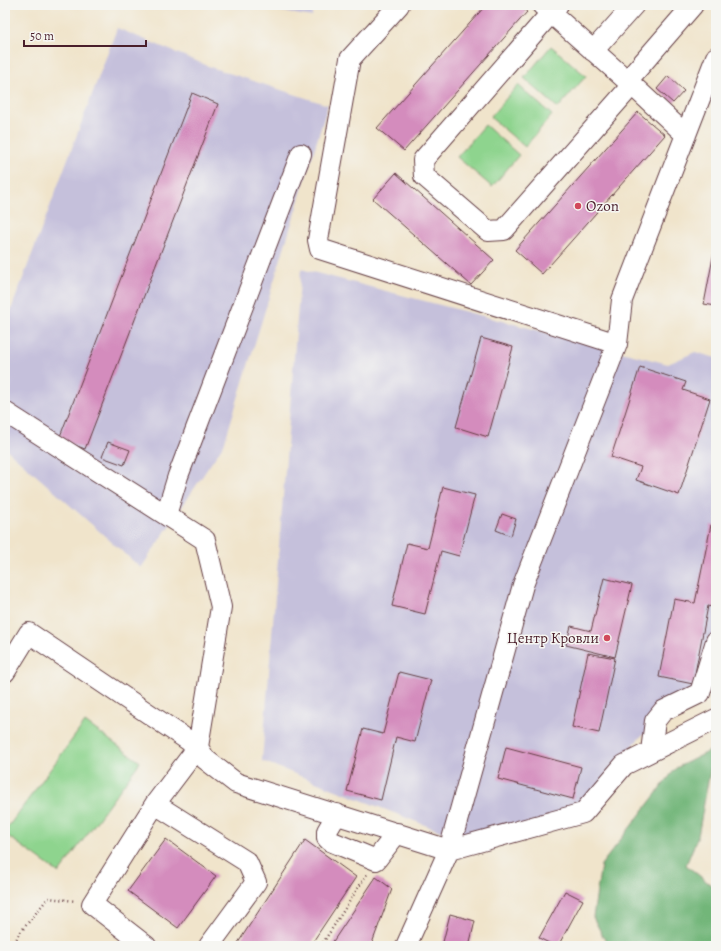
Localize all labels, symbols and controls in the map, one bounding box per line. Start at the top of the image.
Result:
scale bar [24,22,146,48]
text: 50 m [30,28,54,44]
place label: Ozon [586,196,619,216]
marker: Ozon [573,201,583,211]
place label: Центр Кровли [507,628,599,648]
marker: Центр Кровли [602,633,612,643]

